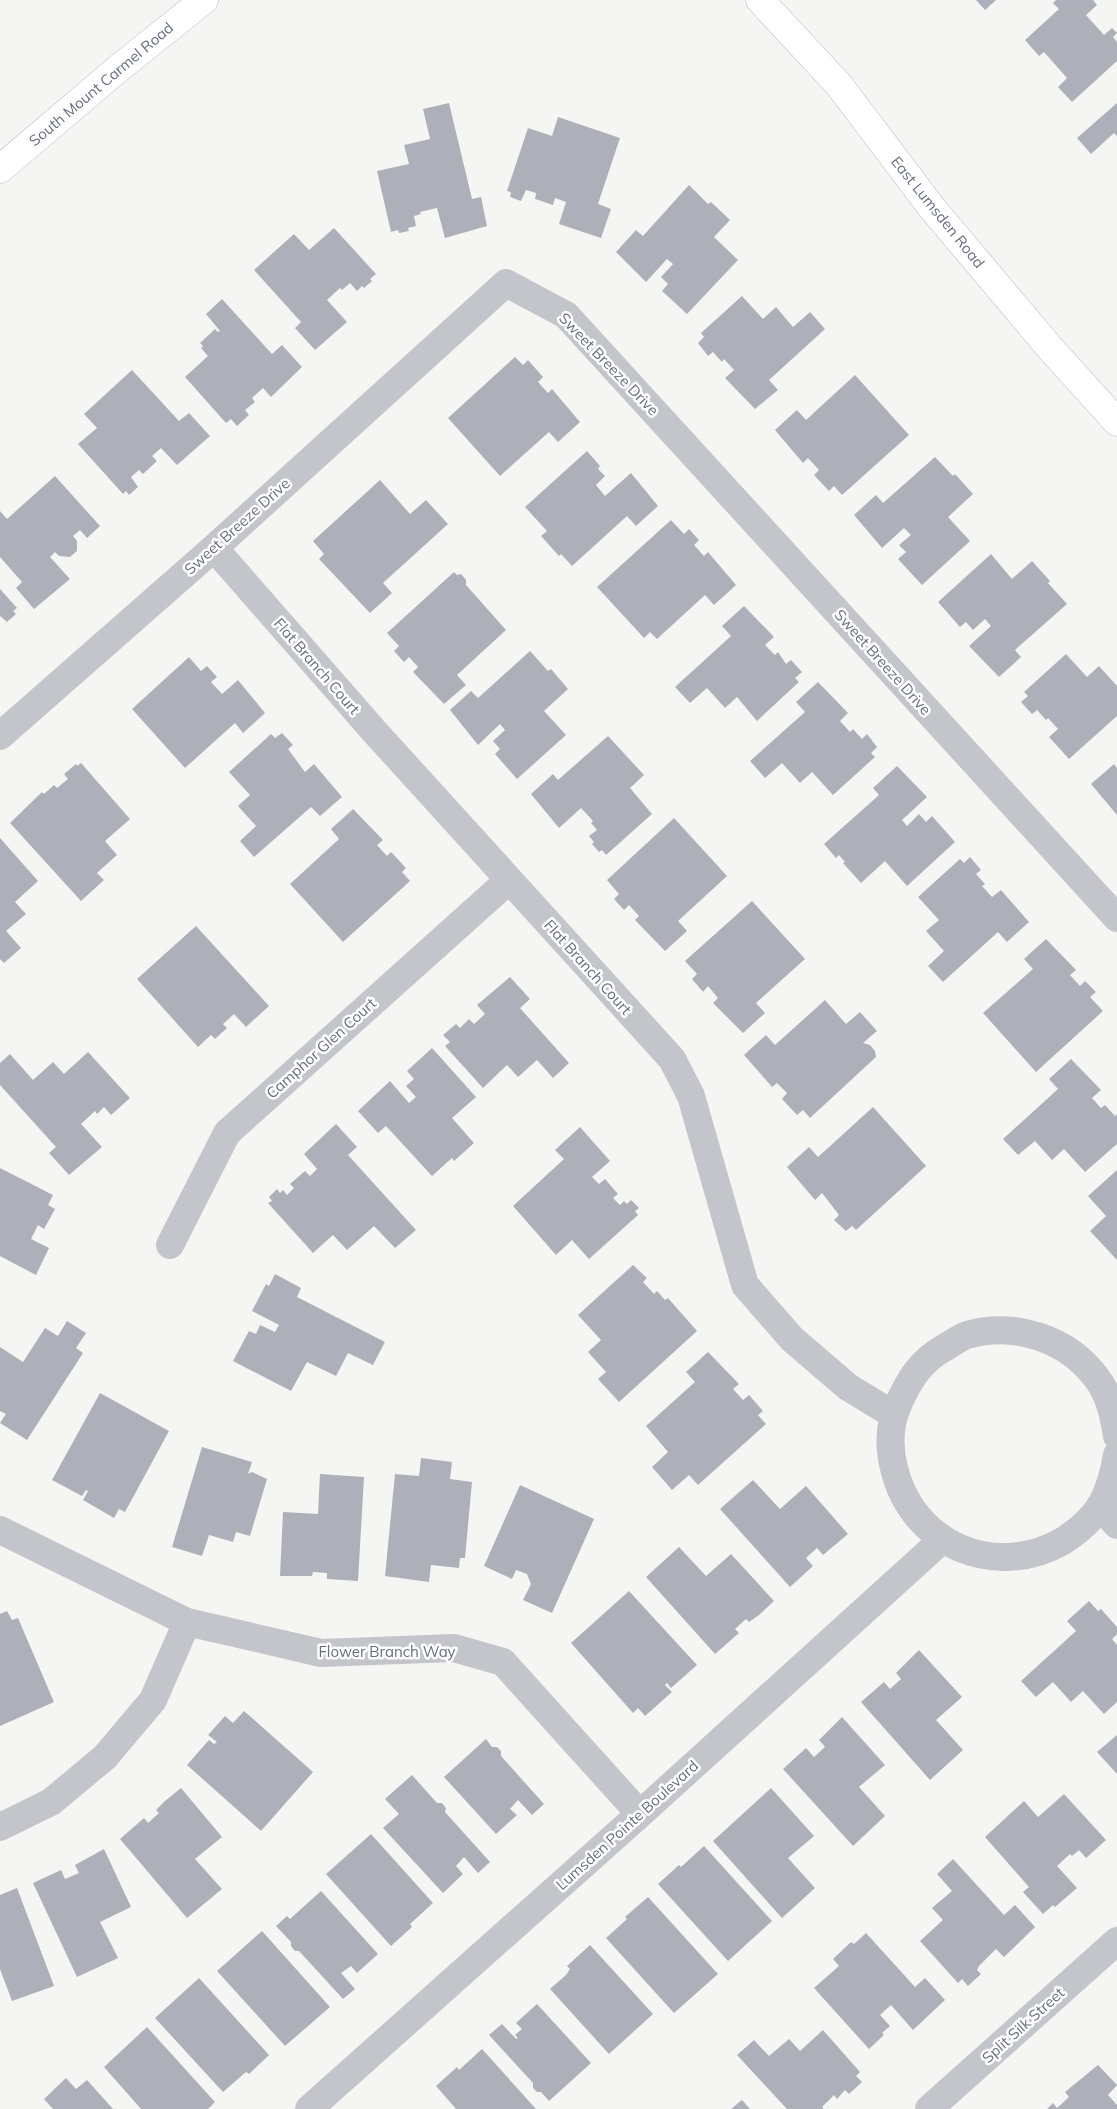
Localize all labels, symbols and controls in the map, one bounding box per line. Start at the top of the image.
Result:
street label: South Mount Carmel Road [25,18,177,150]
street label: East Lumsden Road [887,152,989,272]
street label: Sweet Breeze Drive [555,309,663,419]
street label: Sweet Breeze Drive [180,474,294,578]
street label: Sweet Breeze Drive [831,605,935,719]
street label: Flat Branch Court [270,614,364,718]
street label: Flat Branch Court [540,915,636,1019]
street label: Camphor Glen Court [262,994,380,1102]
street label: Flower Branch Way [318,1642,456,1661]
street label: Lumsden Pointe Boulevard [552,1756,702,1894]
street label: Split Silk Street [978,1983,1068,2067]

